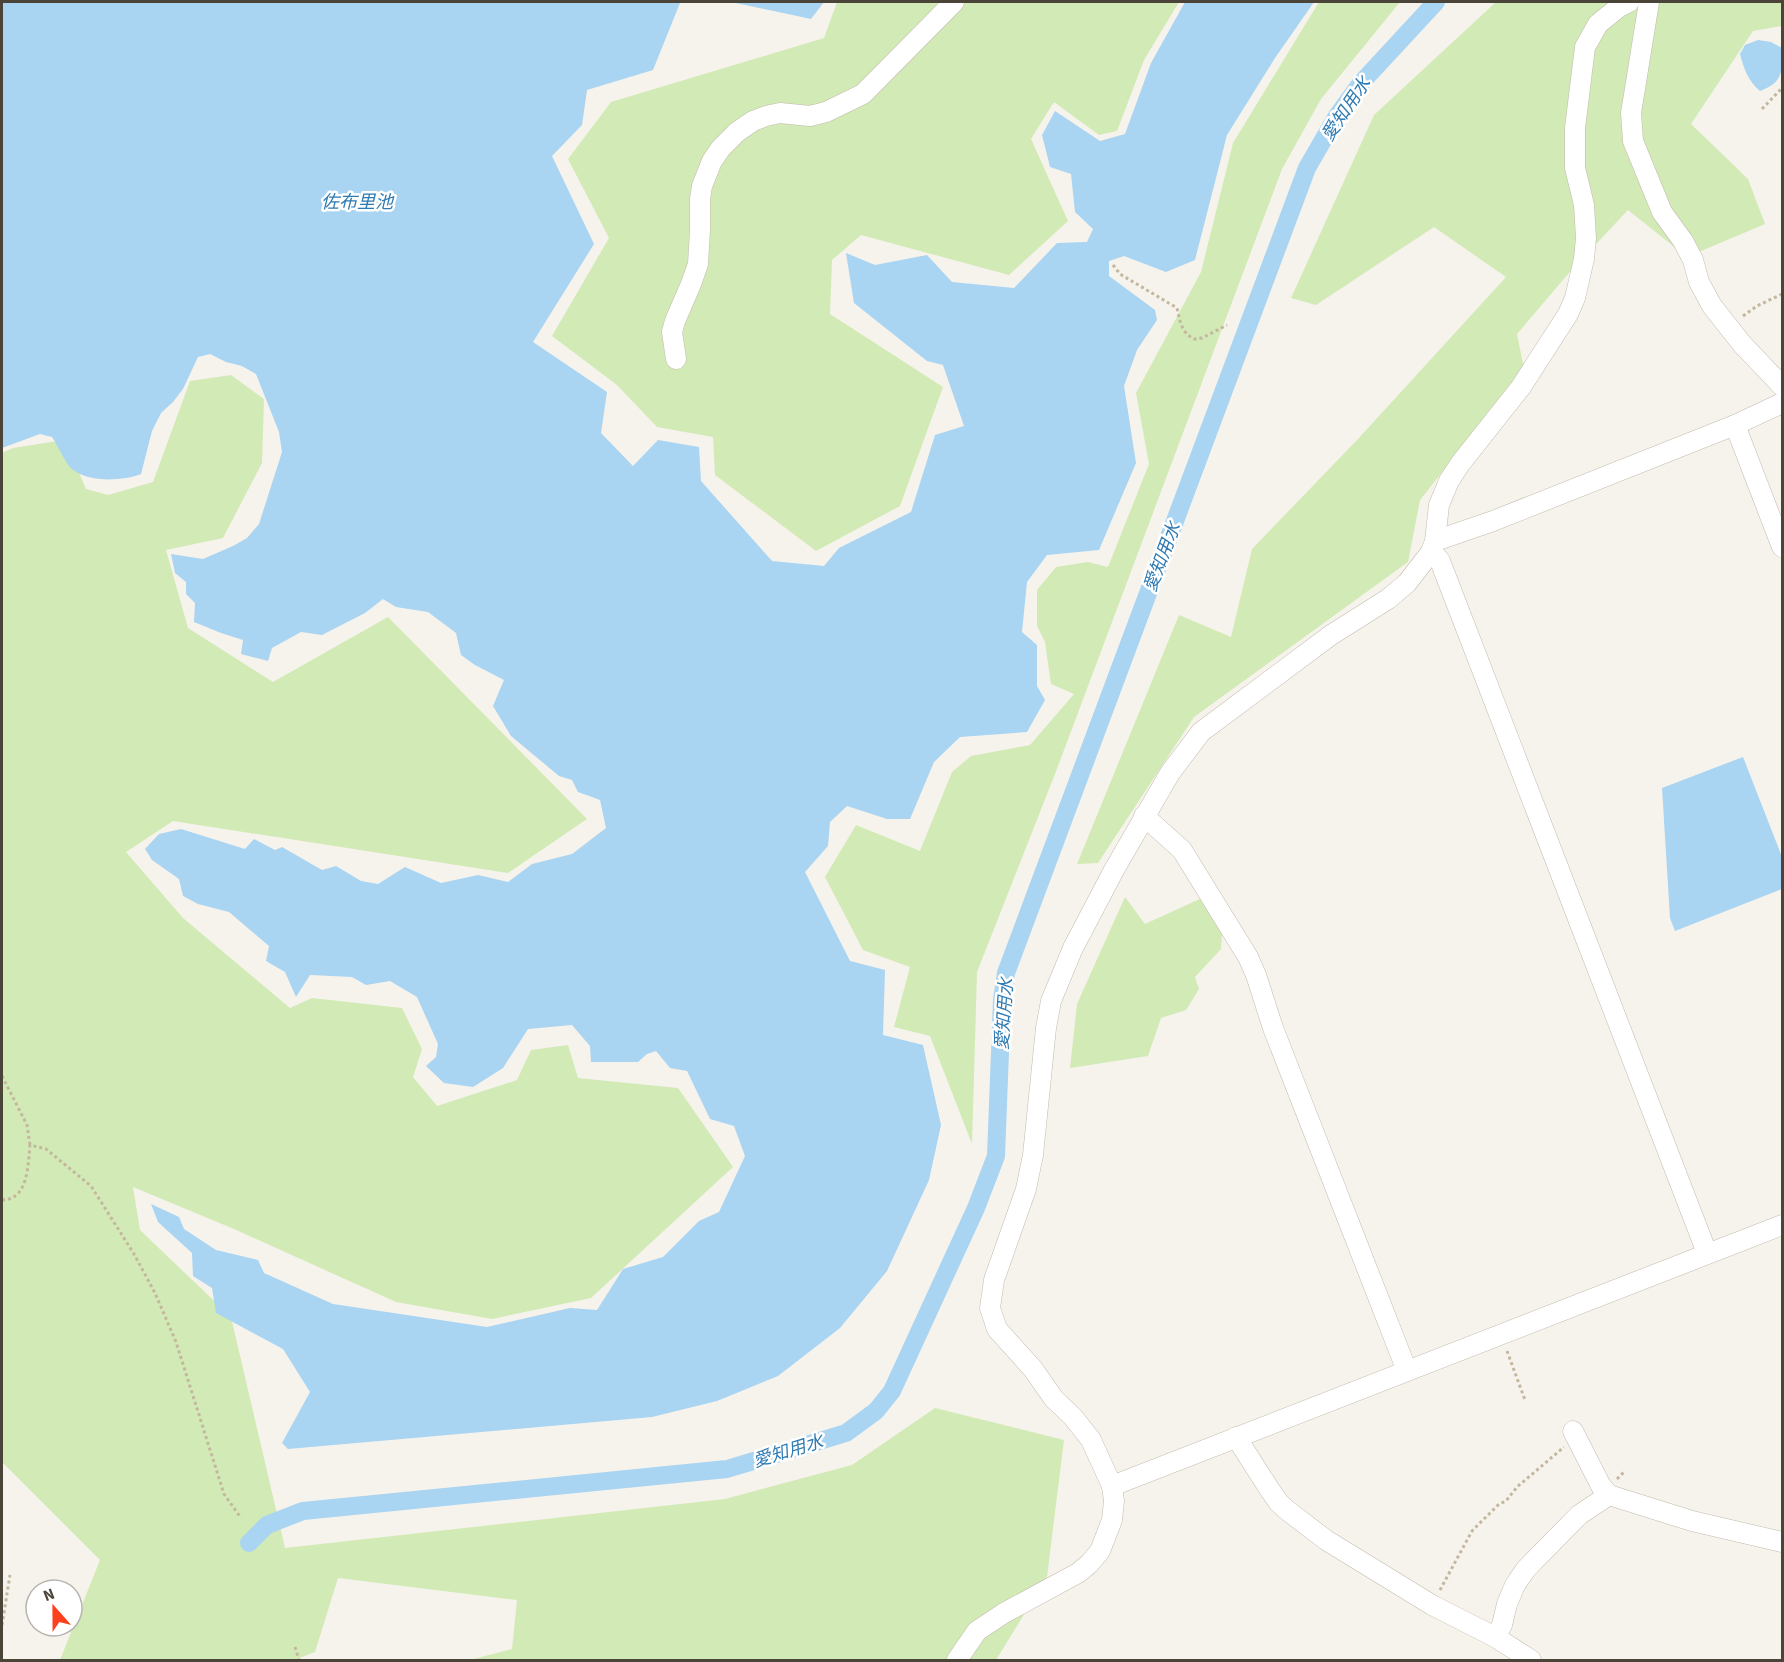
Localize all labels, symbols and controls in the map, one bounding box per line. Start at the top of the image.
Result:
water label: 愛知用水 [1316,71,1378,146]
water label: 佐布里池 [321,190,395,215]
water label: 愛知用水 [1138,517,1188,595]
water label: 愛知用水 [990,975,1020,1051]
water label: 愛知用水 [750,1428,828,1474]
north arrow [24,1578,84,1638]
text: N [40,1583,58,1607]

